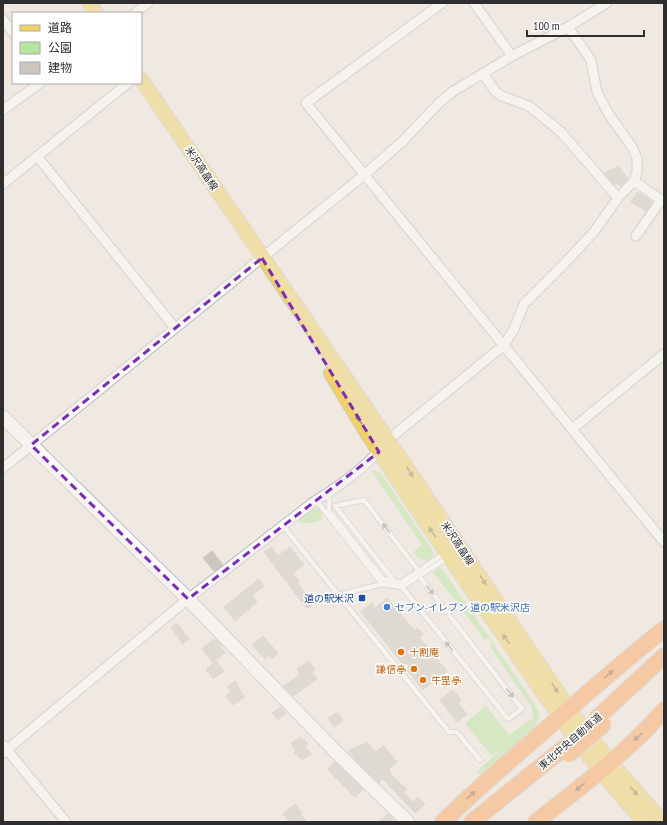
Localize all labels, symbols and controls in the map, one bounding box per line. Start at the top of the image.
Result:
legend [12,12,142,84]
scale bar [527,12,644,38]
text: 100 m [533,18,560,33]
text: 道路 [48,20,72,35]
text: 公園 [48,40,72,55]
text: 建物 [48,60,72,75]
street label: 米沢高畠線 [182,144,221,193]
one-way arrow [355,413,362,425]
one-way arrow [406,467,414,478]
street label: 米沢高畠線 [438,519,477,568]
one-way arrow [381,523,390,534]
one-way arrow [428,527,436,537]
one-way arrow [479,575,487,585]
one-way arrow [426,585,435,596]
place label: 道の駅米沢 [304,592,354,605]
marker: 道の駅米沢 [357,593,367,603]
place label: セブン-イレブン 道の駅米沢店 [395,601,530,614]
marker: セブン-イレブン 道の駅米沢店 [382,602,392,612]
one-way arrow [502,634,510,644]
one-way arrow [445,640,454,651]
place label: 十割庵 [409,646,439,659]
marker: 十割庵 [396,647,406,657]
place label: 謙信亭 [376,663,406,676]
marker: 謙信亭 [409,664,419,674]
one-way arrow [604,670,614,679]
place label: 牛毘亭 [431,674,461,687]
marker: 牛毘亭 [418,675,428,685]
one-way arrow [551,683,559,693]
one-way arrow [505,688,514,699]
street label: 東北中央自動車道 [536,710,605,773]
one-way arrow [633,732,642,741]
one-way arrow [574,783,585,791]
one-way arrow [630,785,639,796]
one-way arrow [466,791,476,800]

